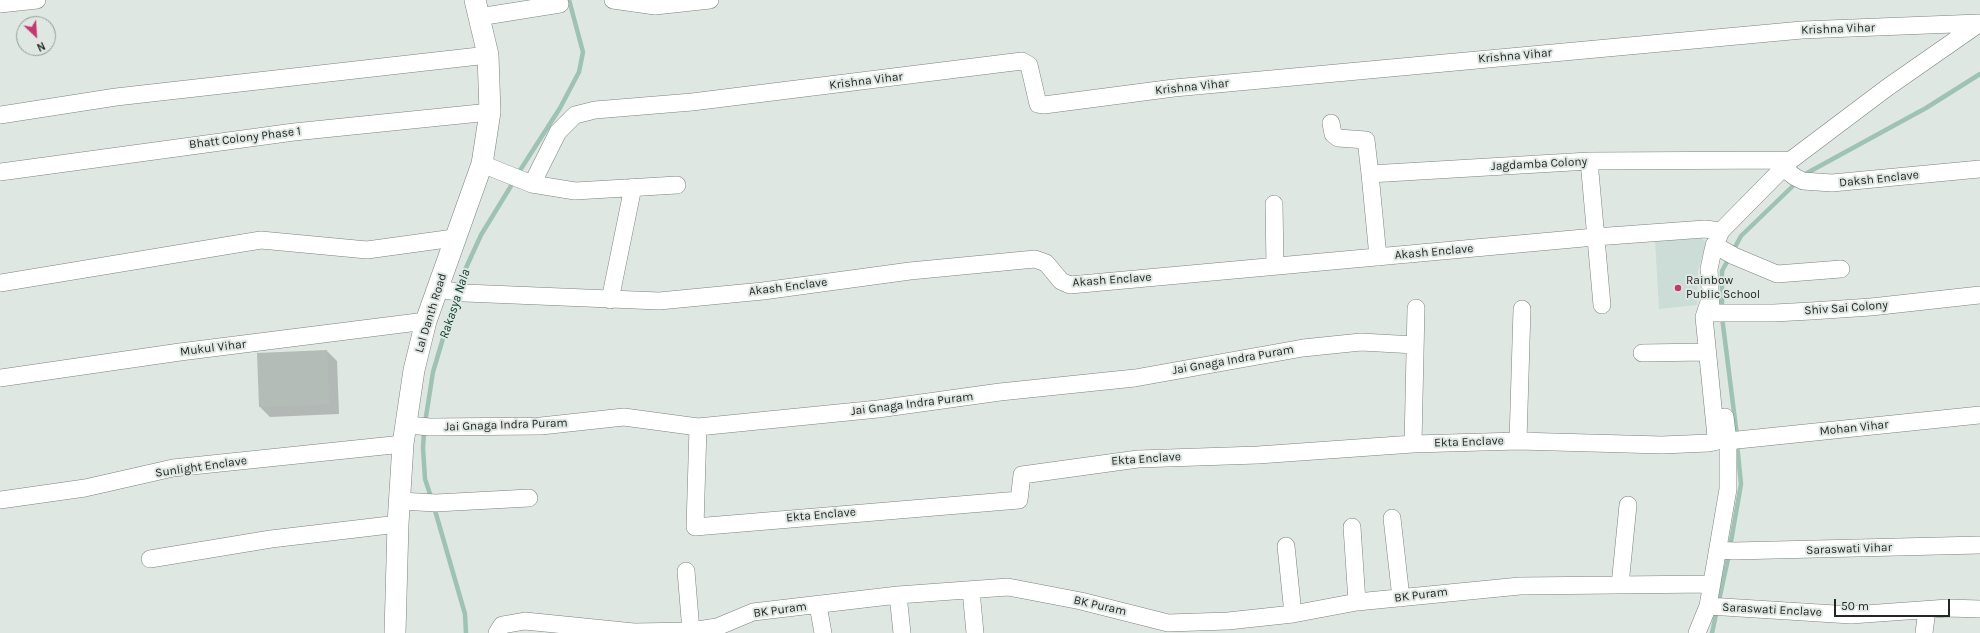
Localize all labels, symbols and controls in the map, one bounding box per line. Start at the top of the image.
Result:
north arrow [16,16,56,56]
street label: Krishna Vihar [1801,21,1875,37]
text: N [35,39,47,54]
street label: Krishna Vihar [1478,46,1552,66]
street label: Krishna Vihar [828,69,904,93]
street label: Krishna Vihar [1154,76,1230,98]
street label: Bhatt Colony Phase 1 [188,124,302,152]
street label: Jagdamba Colony [1490,154,1588,174]
street label: Daksh Enclave [1838,168,1920,190]
street label: Akash Enclave [1394,241,1474,263]
water label: Rakasya Nala [436,267,474,341]
street label: Akash Enclave [1072,270,1152,290]
street label: Lal Danth Road [412,271,450,355]
place label: Rainbow Public School [1686,274,1760,302]
street label: Akash Enclave [748,275,828,299]
marker: Rainbow Public School [1673,283,1683,293]
street label: Shiv Sai Colony [1804,298,1888,318]
street label: Mukul Vihar [179,337,247,359]
street label: Jai Gnaga Indra Puram [1171,342,1295,378]
street label: Jai Gnaga Indra Puram [850,389,974,419]
street label: Jai Gnaga Indra Puram [444,416,568,434]
street label: Mohan Vihar [1819,417,1889,439]
street label: Ekta Enclave [1434,434,1504,450]
street label: Ekta Enclave [1111,449,1181,469]
street label: Sunlight Enclave [154,453,248,481]
street label: Ekta Enclave [786,505,856,525]
street label: Saraswati Vihar [1806,540,1892,558]
street label: BK Puram [1393,585,1449,605]
scale bar [1836,591,1952,617]
street label: BK Puram [1072,593,1128,619]
street label: BK Puram [752,599,808,621]
text: 50 m [1841,599,1869,613]
street label: Saraswati Enclave [1722,600,1822,620]

